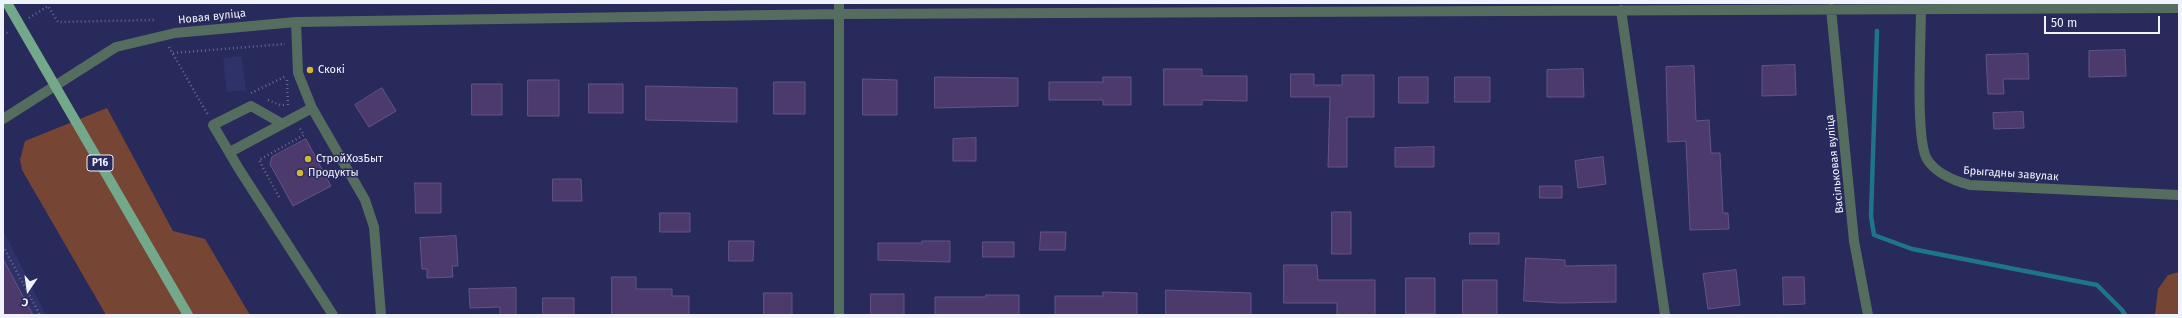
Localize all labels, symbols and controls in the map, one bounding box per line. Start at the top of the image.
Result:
street label: Новая вуліца [177,7,247,27]
scale bar [2046,8,2162,34]
text: 50 m [2051,16,2077,30]
place label: Скокі [318,63,345,77]
marker: Скокі [305,65,315,75]
street label: Васільковая вуліца [1823,114,1847,214]
place label: СтройХозБыт [316,152,383,166]
marker: СтройХозБыт [303,154,313,164]
road number: Р16 [87,155,113,171]
street label: Брыгадны завулак [1963,164,2059,184]
place label: Продукты [308,166,359,180]
marker: Продукты [295,168,305,178]
north arrow [8,270,48,310]
text: С [21,295,30,309]

